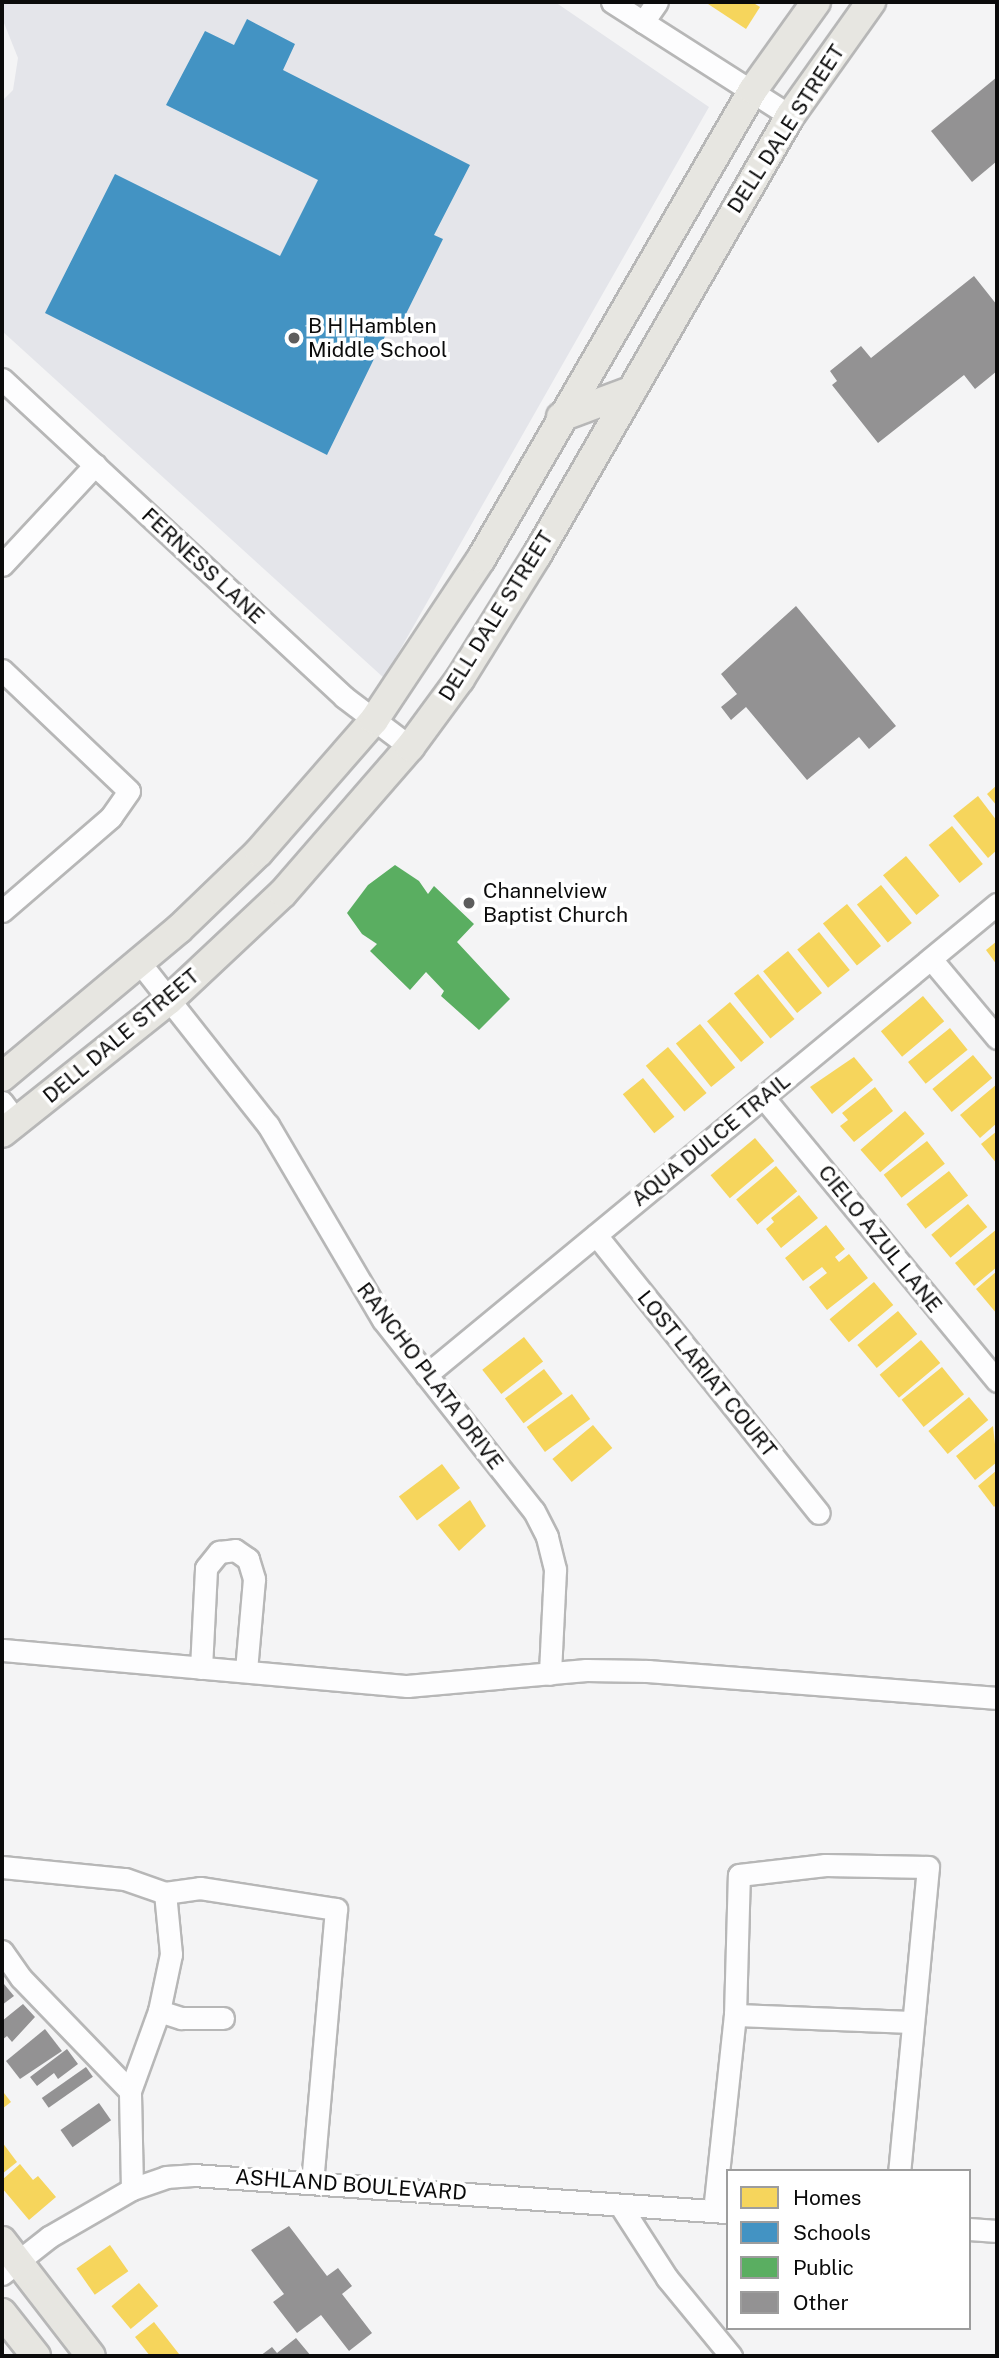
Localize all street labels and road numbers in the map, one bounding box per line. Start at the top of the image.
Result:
street label: DELL DALE STREET [722,40,850,218]
street label: FERNESS LANE [136,503,270,629]
street label: DELL DALE STREET [433,526,559,706]
street label: DELL DALE STREET [38,963,204,1109]
street label: AQUA DULCE TRAIL [627,1068,795,1212]
street label: CIELO AZUL LANE [813,1160,947,1318]
street label: RANCHO PLATA DRIVE [351,1278,509,1474]
street label: LOST LARIAT COURT [632,1286,782,1462]
street label: ASHLAND BOULEVARD [234,2164,468,2206]

